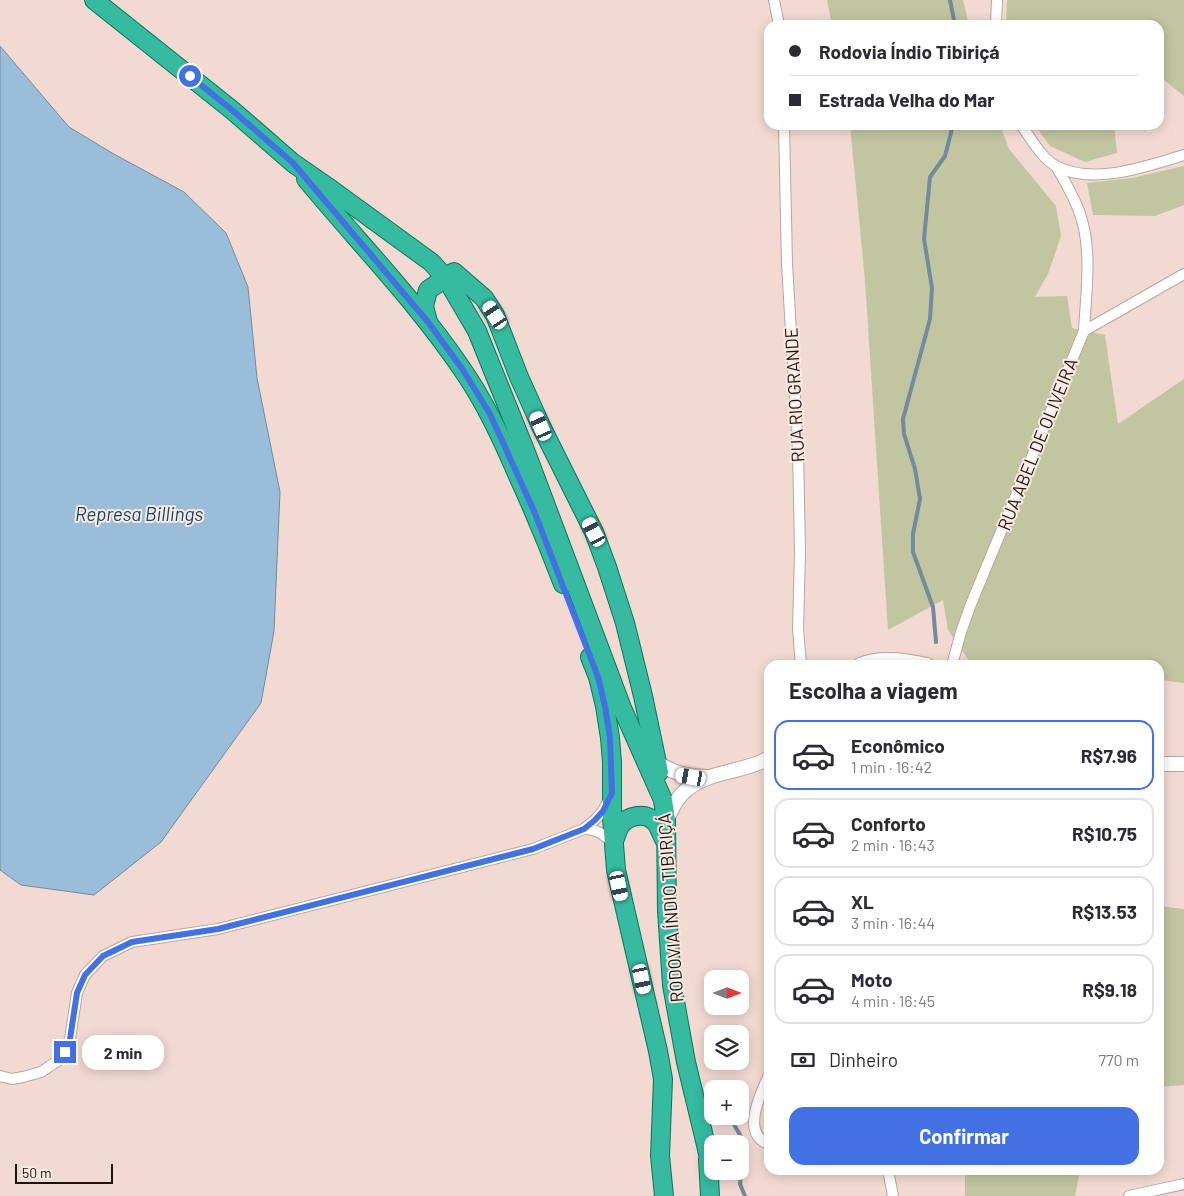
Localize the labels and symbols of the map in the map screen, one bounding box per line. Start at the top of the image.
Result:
route start [179,65,201,87]
car [480,298,509,332]
street label: RUA RIO GRANDE [779,327,809,463]
street label: RUA ABEL DE OLIVEIRA [992,354,1082,534]
car [528,409,553,443]
water label: Represa Billings [75,502,203,525]
car [580,515,607,549]
car [674,767,707,787]
street label: RODOVIA ÍNDIO TIBIRIÇÁ [652,813,688,1003]
car [608,870,629,902]
car [631,963,652,995]
north arrow [704,970,749,1015]
callout: 2 min [82,1034,165,1070]
route end [54,1041,76,1063]
scale bar [15,1161,112,1184]

